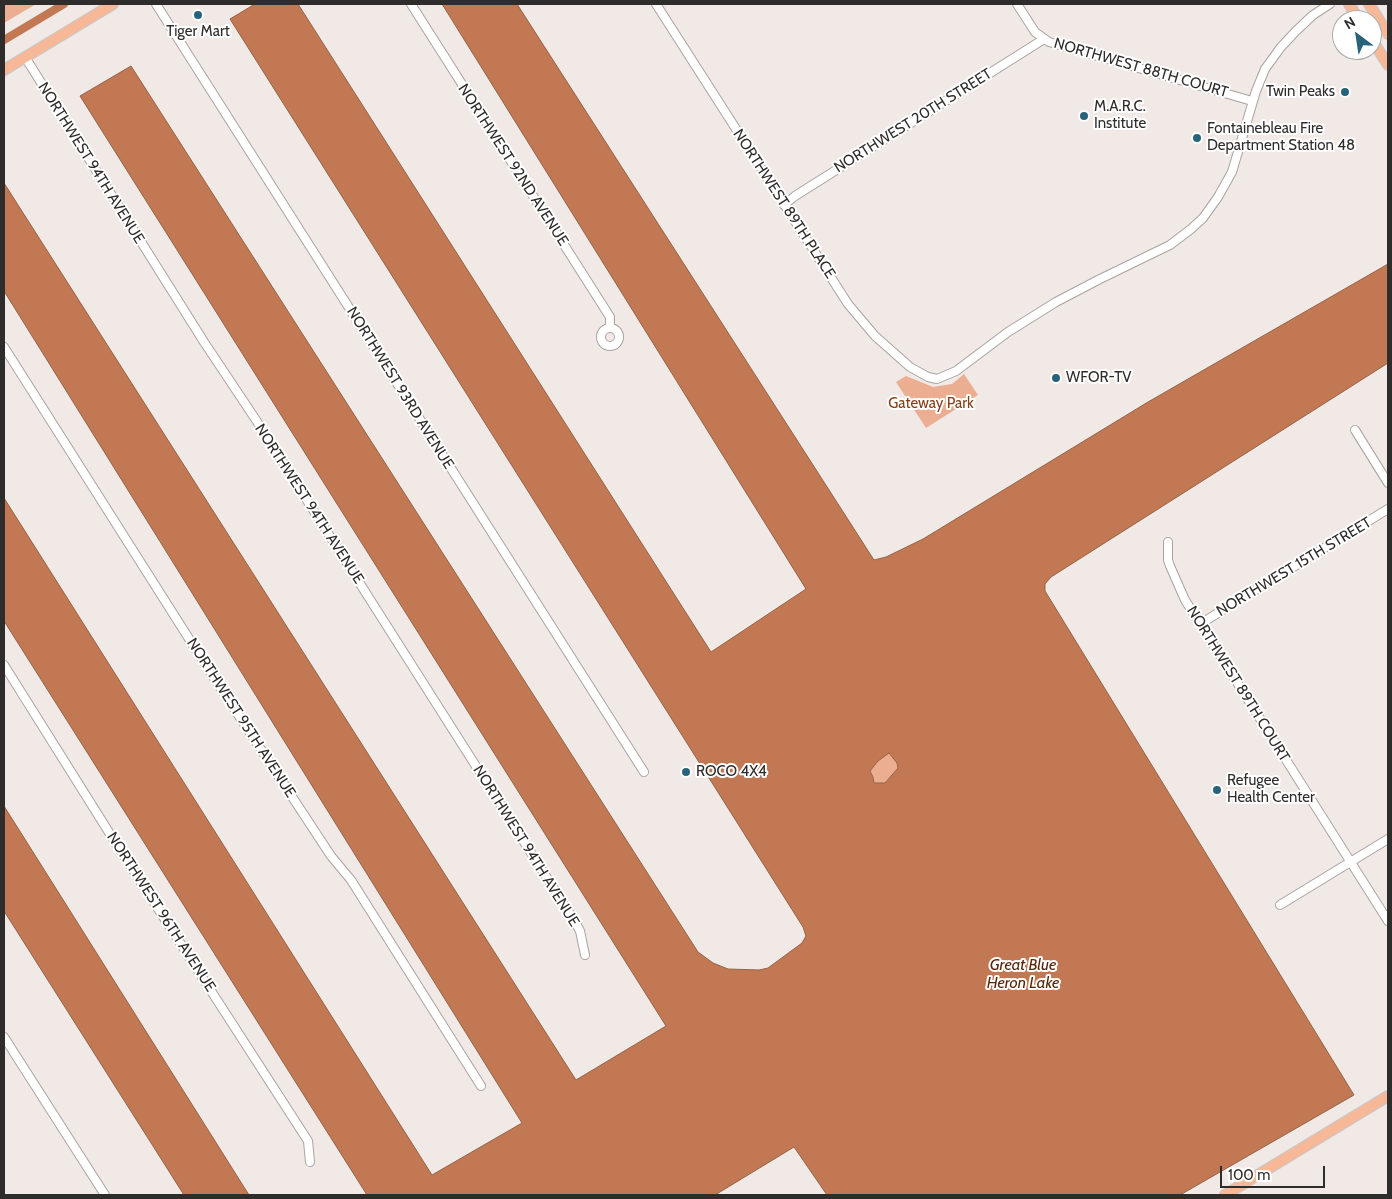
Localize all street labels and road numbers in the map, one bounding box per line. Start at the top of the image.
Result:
street label: NORTHWEST 88TH COURT [1052,34,1230,102]
street label: NORTHWEST 20TH STREET [831,65,995,177]
street label: NORTHWEST 94TH AVENUE [34,79,148,247]
street label: NORTHWEST 92ND AVENUE [454,81,572,249]
street label: NORTHWEST 89TH PLACE [729,126,839,282]
street label: NORTHWEST 93RD AVENUE [343,304,457,472]
street label: NORTHWEST 94TH AVENUE [251,421,367,587]
street label: NORTHWEST 15TH STREET [1213,514,1375,620]
street label: NORTHWEST 89TH COURT [1183,603,1293,765]
street label: NORTHWEST 95TH AVENUE [183,635,299,801]
street label: NORTHWEST 94TH AVENUE [469,762,583,930]
street label: NORTHWEST 96TH AVENUE [103,829,219,995]

